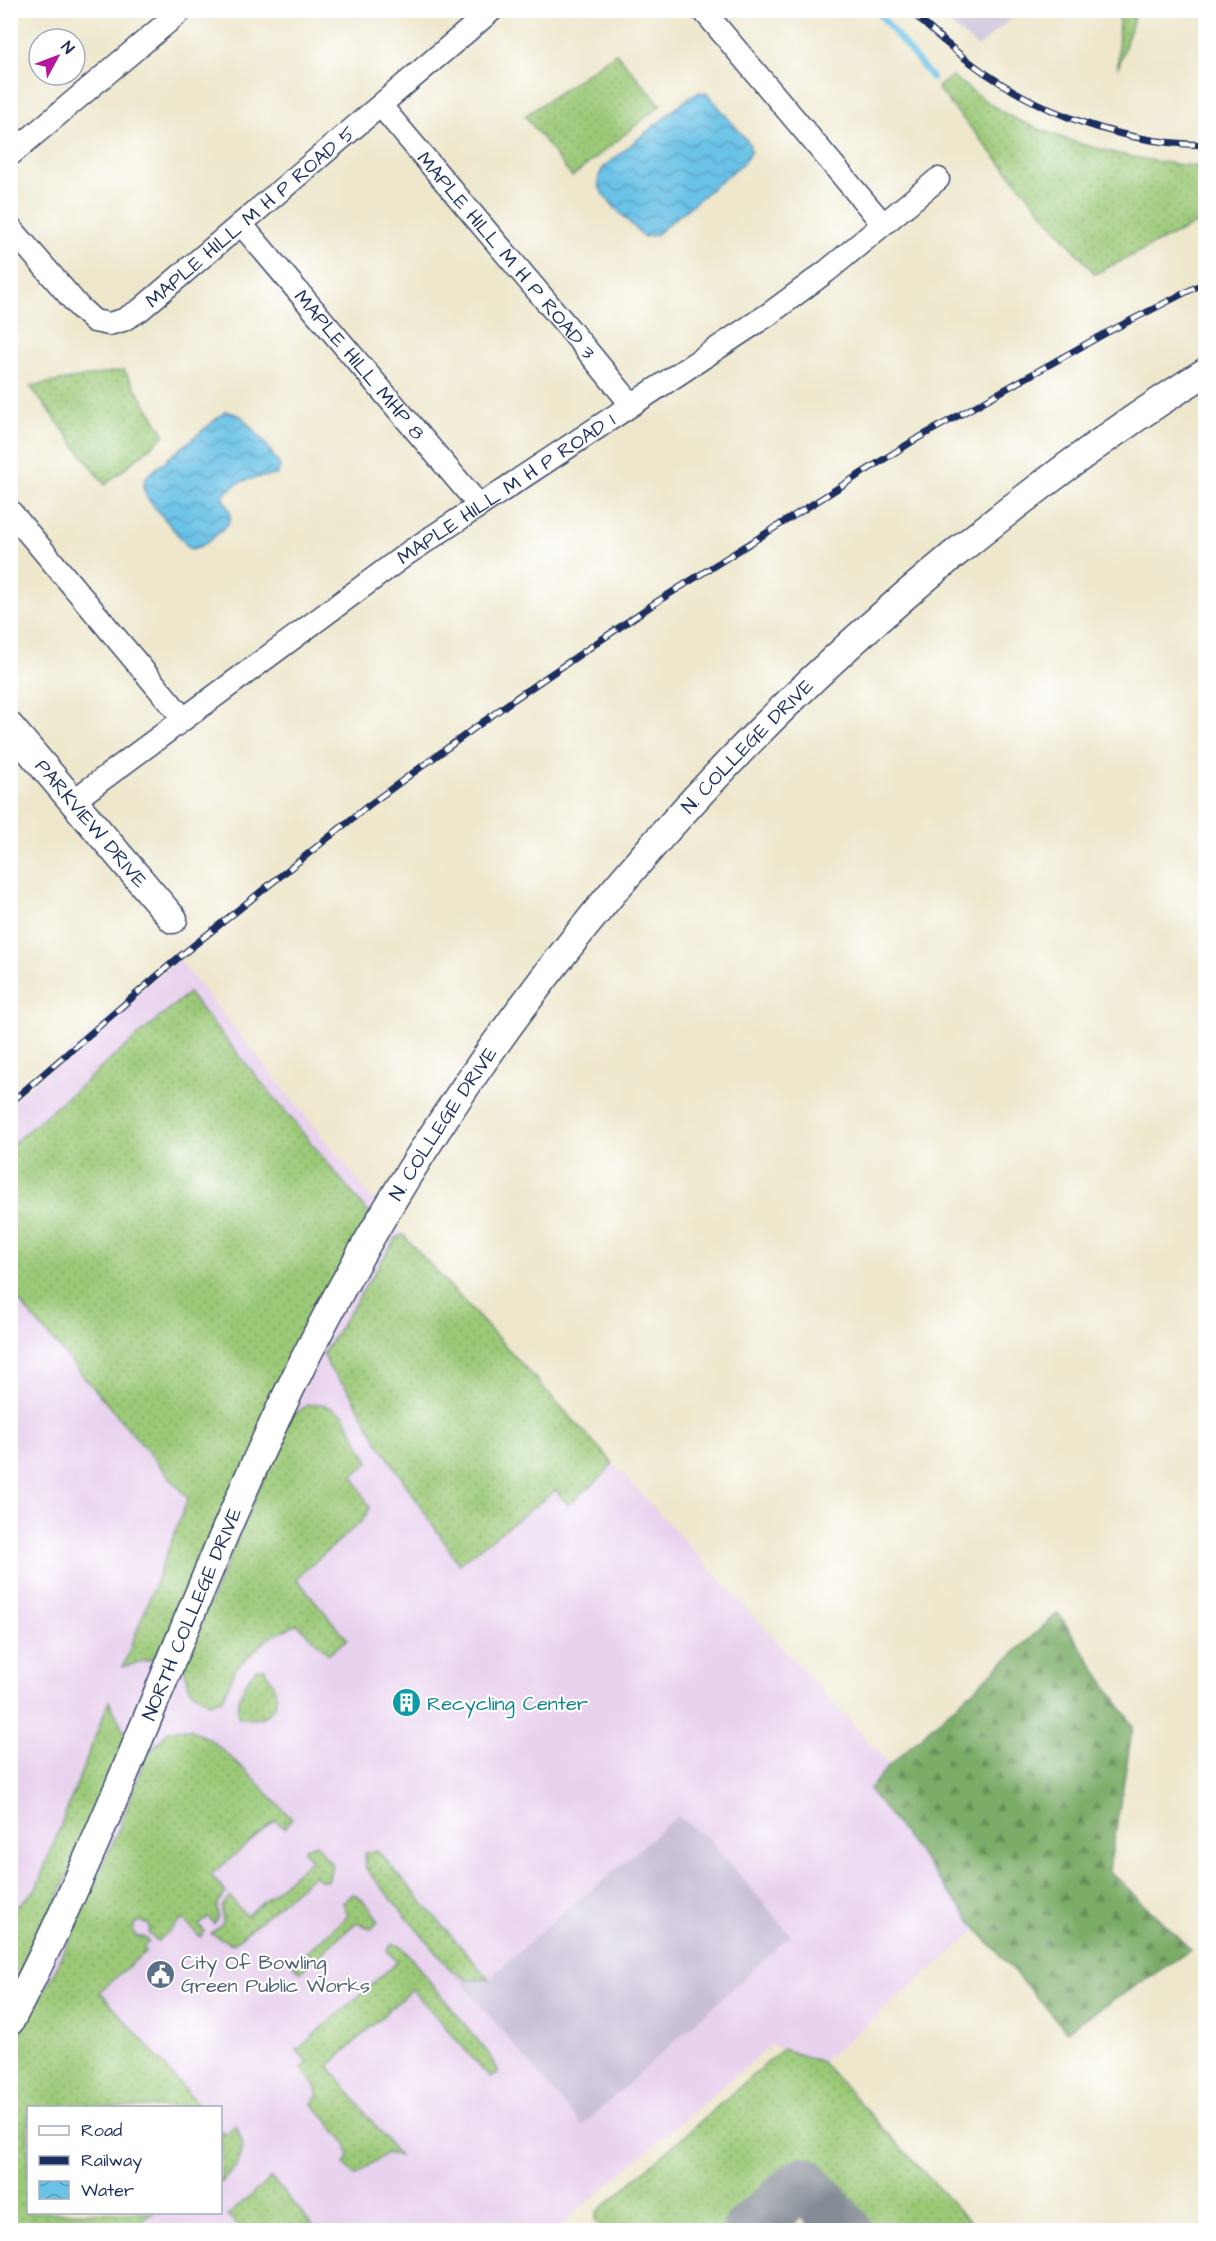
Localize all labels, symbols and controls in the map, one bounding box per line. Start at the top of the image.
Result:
north arrow [27,27,87,87]
text: N [56,37,79,59]
street label: MAPLE HILL M H P ROAD 5 [139,120,361,315]
street label: MAPLE HILL M H P ROAD 3 [410,146,602,366]
street label: MAPLE HILL MHP 8 [287,284,431,446]
street label: MAPLE HILL M H P ROAD 1 [391,407,621,572]
street label: N. COLLEGE DRIVE [675,673,820,820]
street label: PARKVIEW DRIVE [28,753,154,894]
street label: N. COLLEGE DRIVE [382,1041,504,1206]
street label: NORTH COLLEGE DRIVE [135,1503,249,1725]
building icon: Recycling Center [390,1687,422,1719]
place label: Recycling Center [427,1690,588,1719]
place label: City Of Bowling Green Public Works [181,1949,370,2000]
public building icon: City Of Bowling Green Public Works [144,1958,176,1990]
legend [27,2106,222,2214]
text: Road [81,2118,122,2143]
text: Railway [81,2148,142,2174]
text: Water [81,2178,134,2203]

